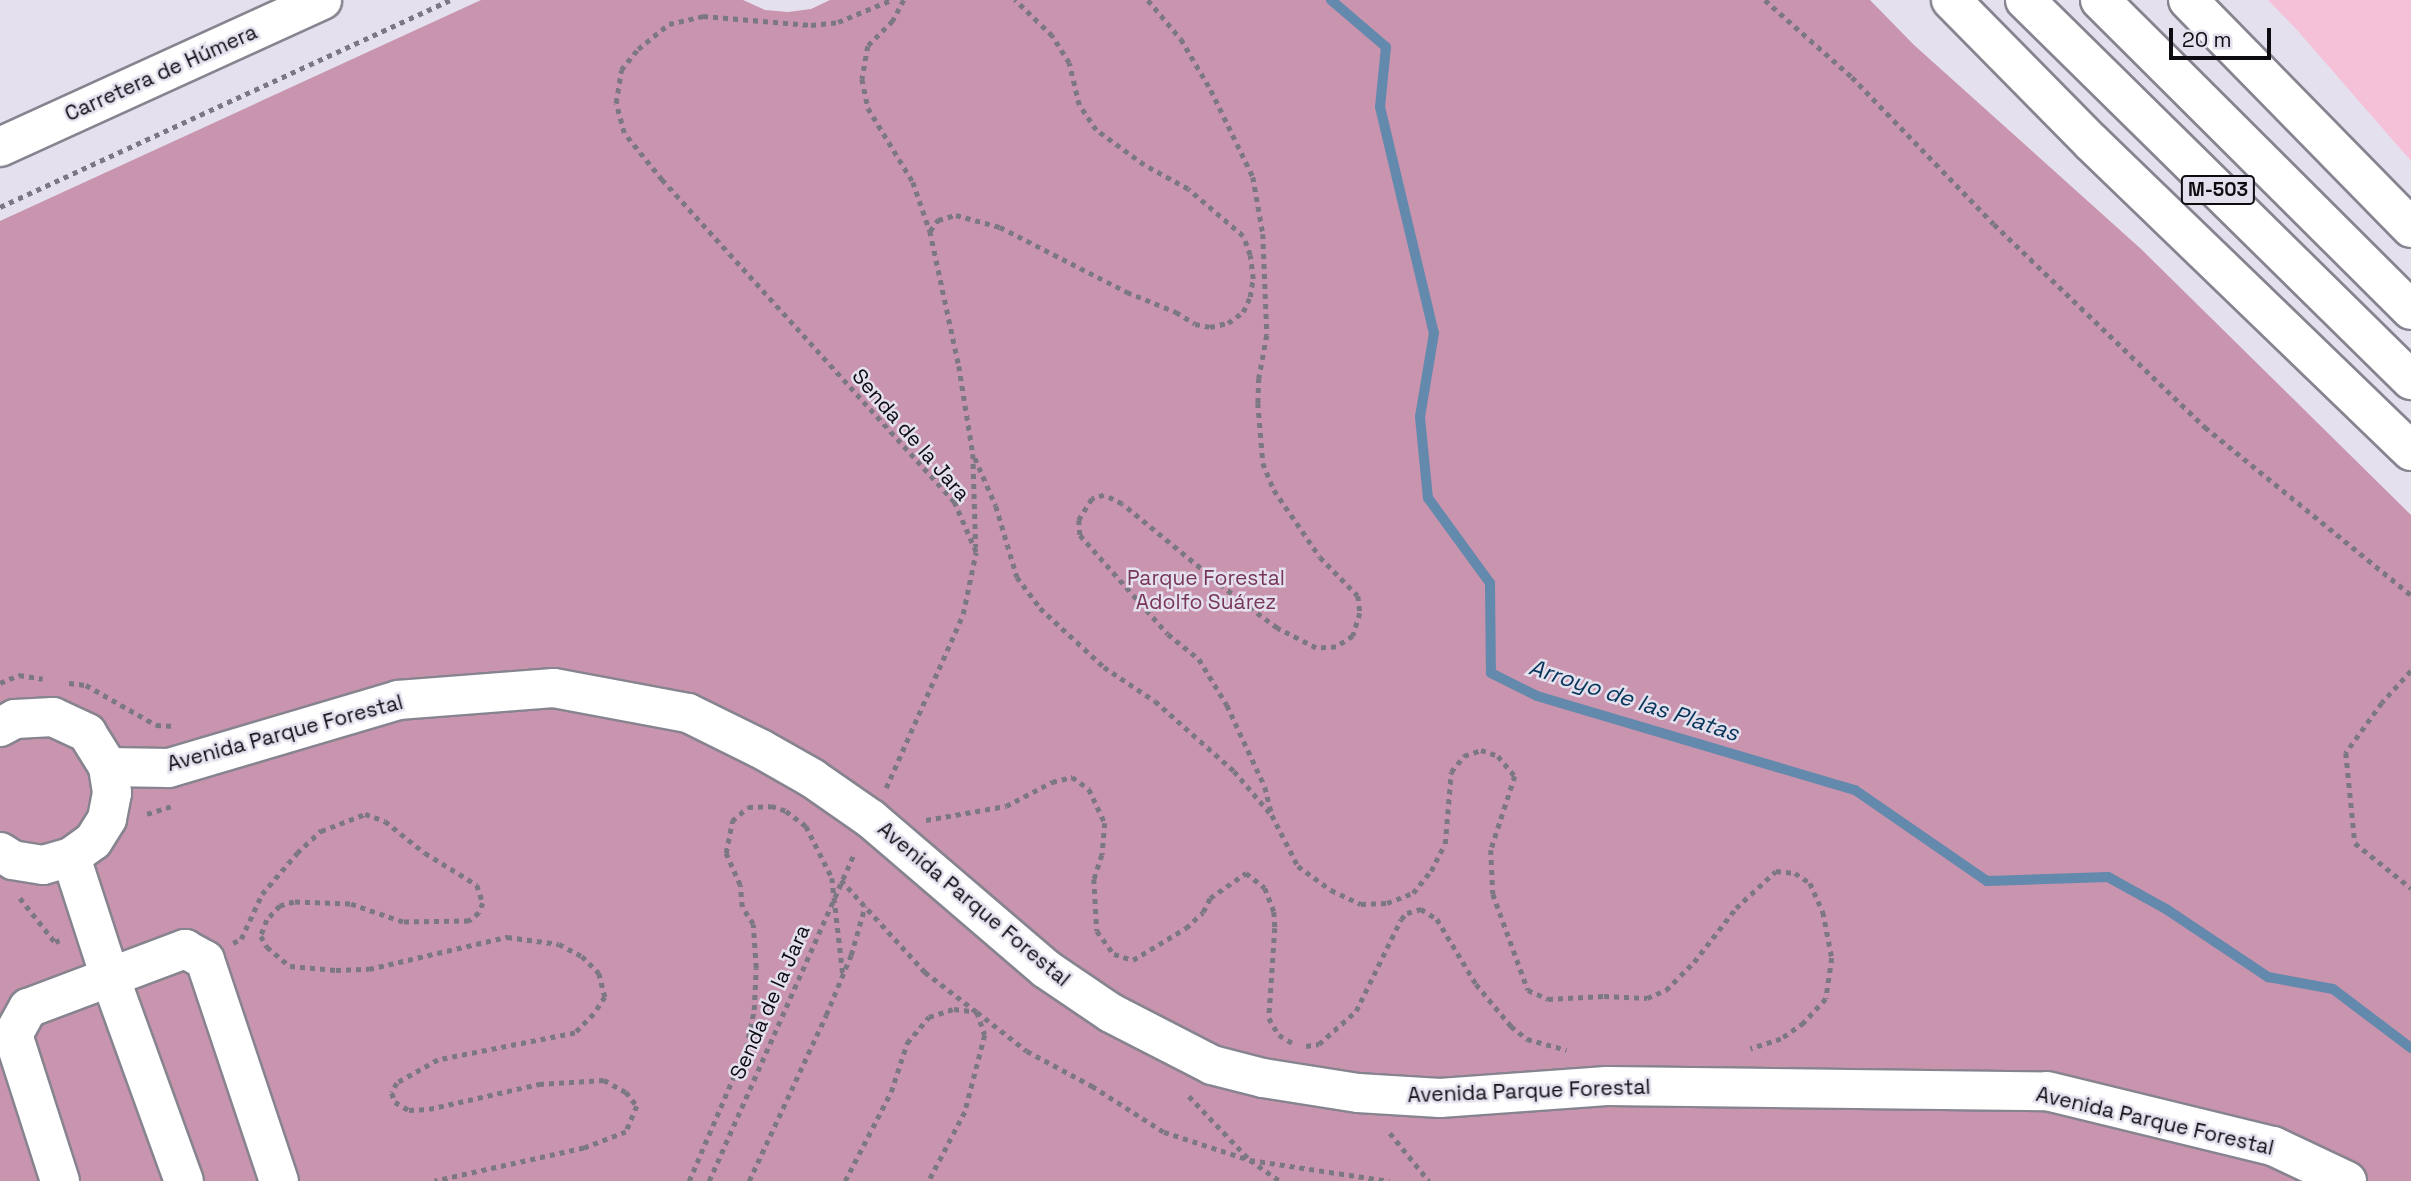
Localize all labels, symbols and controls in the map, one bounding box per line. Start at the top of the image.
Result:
scale bar [2173,14,2274,58]
street label: Carretera de Húmera [61,19,261,127]
text: 20 m [2182,26,2232,53]
road number: M-503 [2180,174,2256,206]
street label: Senda de la Jara [847,364,975,506]
park label: Parque Forestal Adolfo Suárez [1127,565,1285,615]
water label: Arroyo de las Platas [1526,653,1742,747]
street label: Avenida Parque Forestal [164,689,406,777]
street label: Avenida Parque Forestal [873,816,1075,992]
street label: Senda de la Jara [725,921,815,1083]
street label: Avenida Parque Forestal [1407,1074,1651,1108]
street label: Avenida Parque Forestal [2034,1081,2276,1161]

